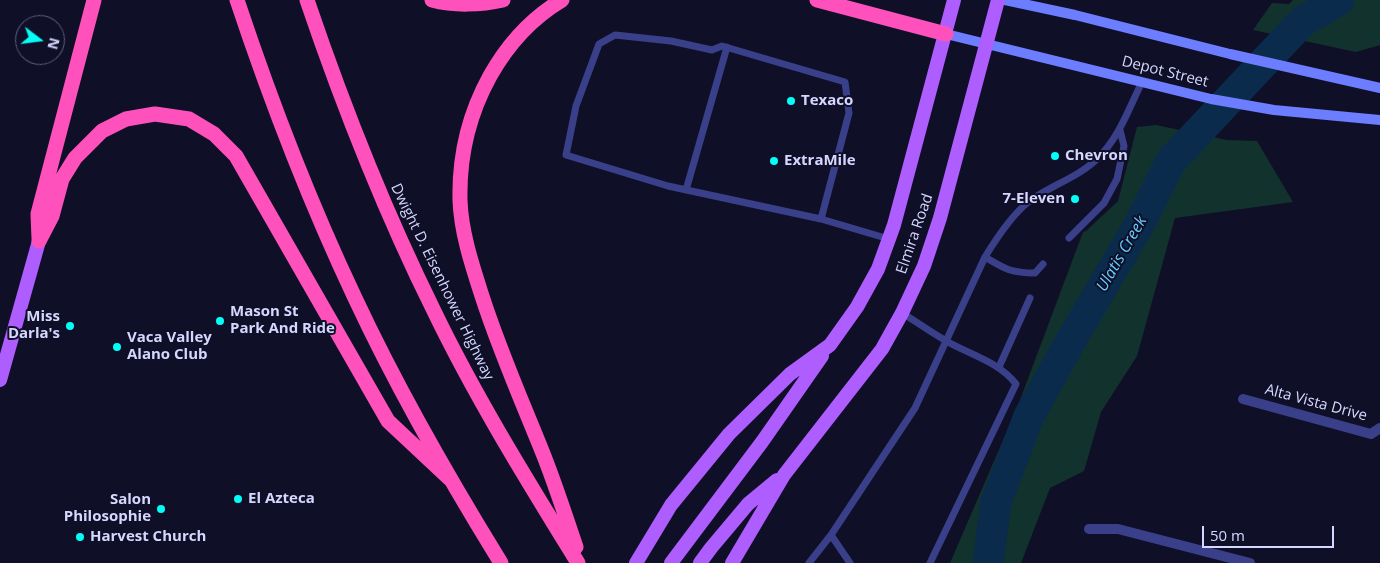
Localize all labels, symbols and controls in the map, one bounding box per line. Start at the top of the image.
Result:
north arrow [15,15,65,65]
text: N [43,36,65,52]
street label: Depot Street [1120,53,1210,91]
place label: Texaco [801,92,853,110]
marker: Texaco [785,95,797,107]
place label: Chevron [1065,147,1128,165]
marker: Chevron [1049,150,1061,162]
place label: ExtraMile [784,152,856,170]
marker: ExtraMile [768,155,780,167]
street label: Dwight D. Eisenhower Highway [386,181,498,383]
place label: 7-Eleven [1003,190,1065,208]
street label: Elmira Road [893,191,937,277]
marker: 7-Eleven [1069,193,1081,205]
water label: Ulatis Creek [1093,213,1151,295]
place label: Mason St Park And Ride [230,303,335,338]
place label: Miss Darla's [8,308,60,343]
marker: Mason St Park And Ride [214,315,226,327]
marker: Miss Darla's [64,320,76,332]
place label: Vaca Valley Alano Club [127,329,212,364]
marker: Vaca Valley Alano Club [111,341,123,353]
street label: Alta Vista Drive [1263,381,1369,425]
place label: El Azteca [248,490,315,508]
place label: Salon Philosophie [64,491,151,526]
marker: El Azteca [232,493,244,505]
marker: Salon Philosophie [155,503,167,515]
scale bar [1205,516,1338,548]
text: 50 m [1210,525,1245,545]
place label: Harvest Church [90,528,206,546]
marker: Harvest Church [74,531,86,543]

